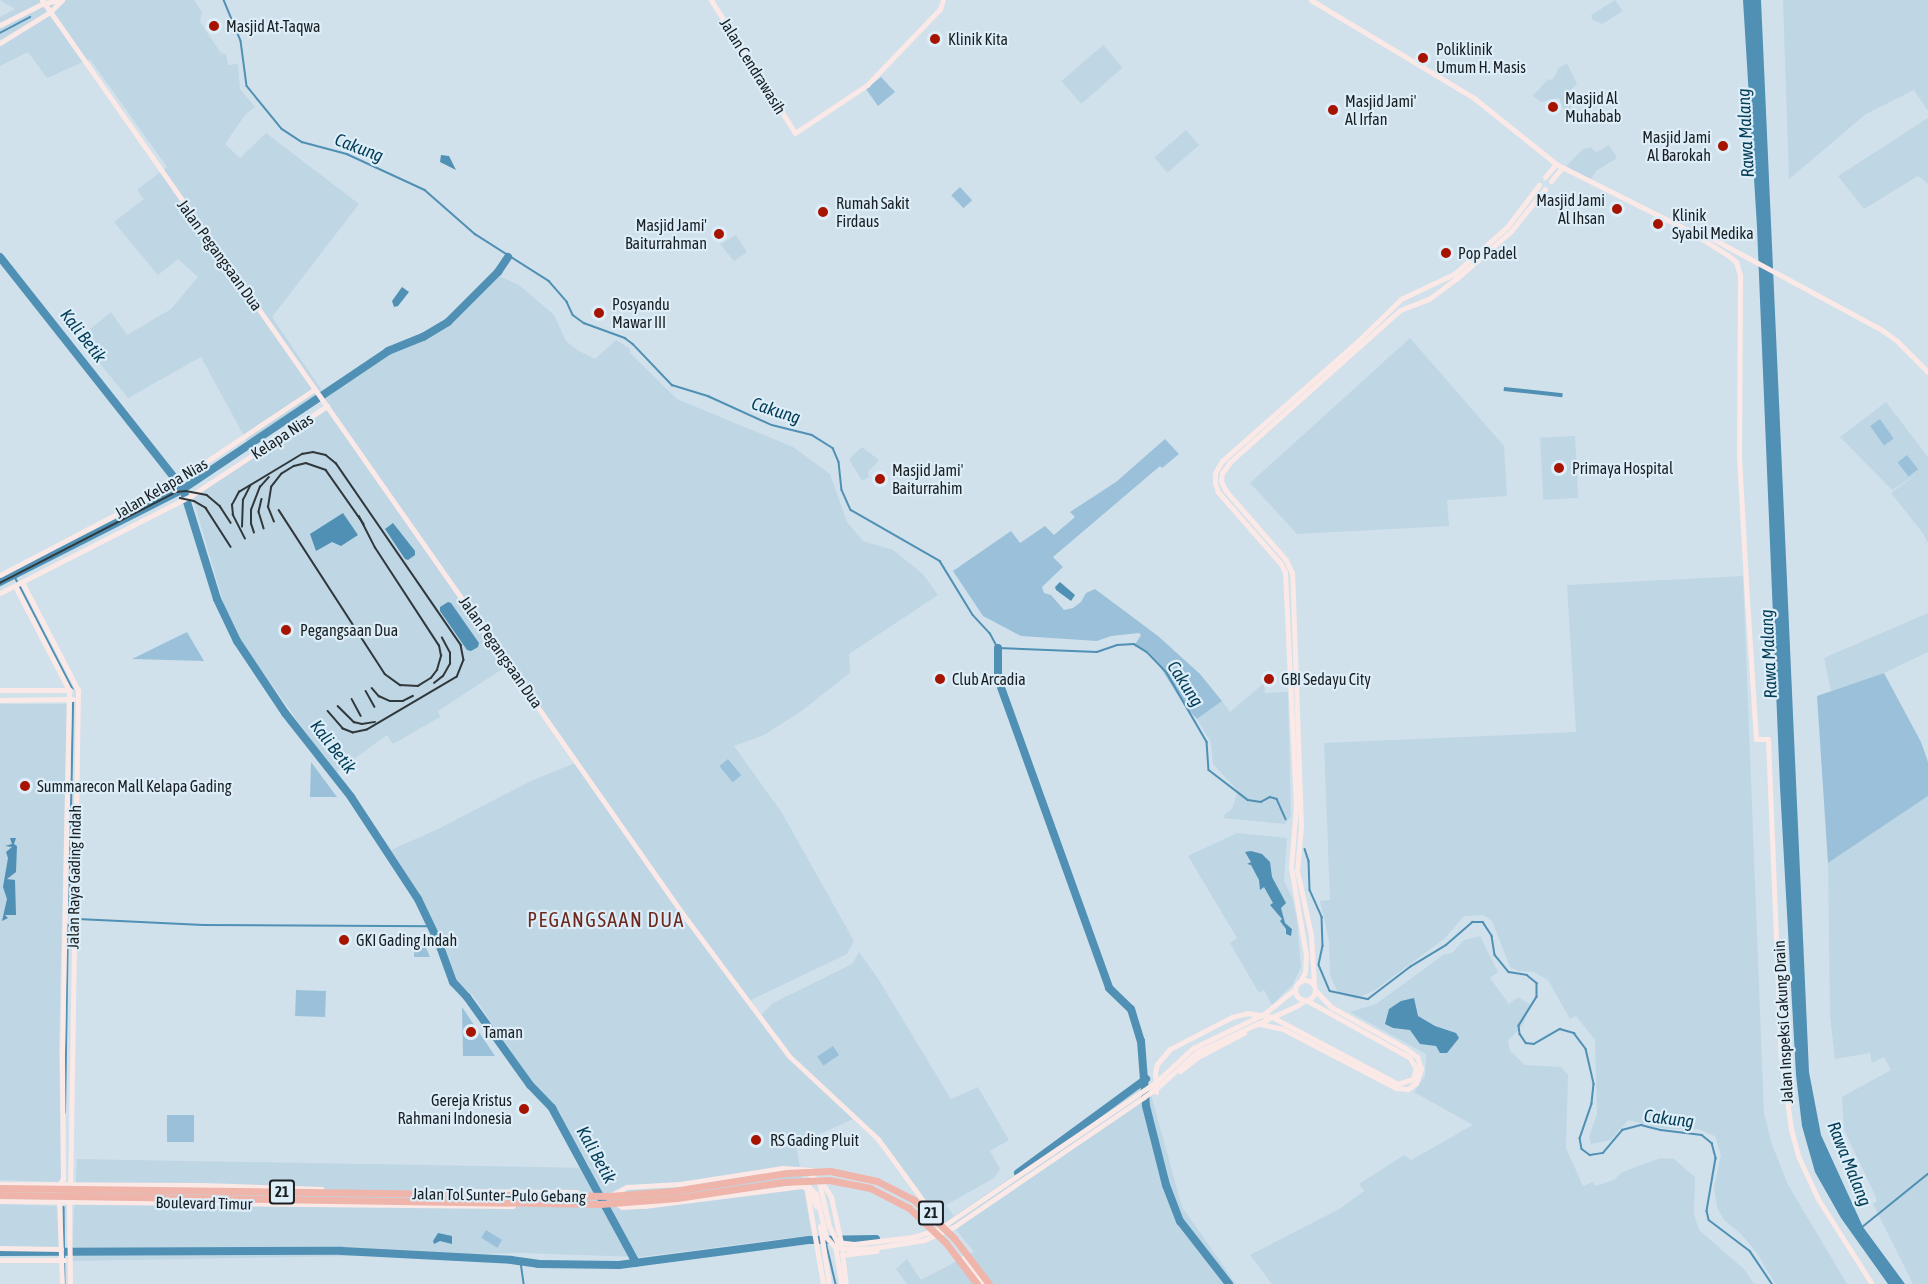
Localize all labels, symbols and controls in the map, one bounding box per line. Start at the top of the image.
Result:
street label: Jalan Cendrawasih [716,14,790,118]
place label: Masjid At-Taqwa [226,16,320,36]
marker: Masjid At-Taqwa [207,19,221,33]
place label: Klinik Kita [948,29,1008,49]
marker: Klinik Kita [926,30,944,48]
place label: Poliklinik Umum H. Masis [1436,39,1526,77]
marker: Poliklinik Umum H. Masis [1414,49,1432,67]
place label: Masjid Al Muhabab [1565,88,1621,126]
water label: Rawa Malang [1733,88,1759,178]
place label: Masjid Jami' Al Irfan [1345,91,1416,129]
marker: Masjid Al Muhabab [1546,100,1560,114]
marker: Masjid Jami' Al Irfan [1326,103,1340,117]
place label: Masjid Jami Al Barokah [1642,127,1711,165]
water label: Cakung [332,129,386,167]
marker: Masjid Jami Al Barokah [1716,139,1730,153]
place label: Masjid Jami Al Ihsan [1536,190,1605,228]
place label: Rumah Sakit Firdaus [836,193,910,231]
street label: Jalan Pegangsaan Dua [173,196,267,314]
marker: Masjid Jami Al Ihsan [1610,202,1624,216]
marker: Rumah Sakit Firdaus [814,203,832,221]
place label: Klinik Syabil Medika [1672,205,1754,243]
place label: Masjid Jami' Baiturrahman [625,215,707,253]
marker: Klinik Syabil Medika [1649,215,1667,233]
marker: Masjid Jami' Baiturrahman [712,227,726,241]
place label: Pop Padel [1458,243,1517,263]
marker: Pop Padel [1439,246,1453,260]
place label: Posyandu Mawar III [612,294,670,332]
marker: Posyandu Mawar III [590,304,608,322]
water label: Kali Betik [55,305,111,367]
water label: Cakung [749,393,803,429]
street label: Kelapa Nias [247,409,317,463]
street label: Jalan Kelapa Nias [111,454,211,522]
place label: Primaya Hospital [1572,458,1673,478]
marker: Primaya Hospital [1550,459,1568,477]
place label: Masjid Jami' Baiturrahim [892,460,963,498]
marker: Masjid Jami' Baiturrahim [873,472,887,486]
street label: Jalan Pegangsaan Dua [455,592,547,712]
water label: Rawa Malang [1756,609,1782,699]
place label: Pegangsaan Dua [300,620,398,640]
marker: Pegangsaan Dua [277,621,295,639]
water label: Cakung [1162,657,1208,711]
place label: Club Arcadia [952,669,1026,689]
place label: GBI Sedayu City [1281,669,1371,689]
marker: Club Arcadia [933,672,947,686]
marker: GBI Sedayu City [1262,672,1276,686]
water label: Kali Betik [305,716,361,778]
place label: Summarecon Mall Kelapa Gading [37,776,232,796]
marker: Summarecon Mall Kelapa Gading [18,779,32,793]
street label: Jalan Raya Gading Indah [63,805,85,949]
district label: PEGANGSAAN DUA [527,907,685,931]
place label: GKI Gading Indah [356,930,457,950]
marker: GKI Gading Indah [337,933,351,947]
street label: Jalan Inspeksi Cakung Drain [1769,940,1797,1104]
place label: Taman [483,1022,523,1042]
marker: Taman [464,1025,478,1039]
place label: Gereja Kristus Rahmani Indonesia [397,1090,512,1128]
marker: Gereja Kristus Rahmani Indonesia [517,1102,531,1116]
water label: Cakung [1643,1105,1695,1133]
water label: Rawa Malang [1822,1119,1876,1209]
water label: Kali Betik [571,1123,621,1187]
place label: RS Gading Pluit [770,1130,859,1150]
marker: RS Gading Pluit [747,1131,765,1149]
road number: 21 [268,1180,296,1204]
street label: Jalan Tol Sunter–Pulo Gebang [412,1184,586,1206]
street label: Boulevard Timur [155,1193,253,1213]
road number: 21 [918,1201,944,1225]

